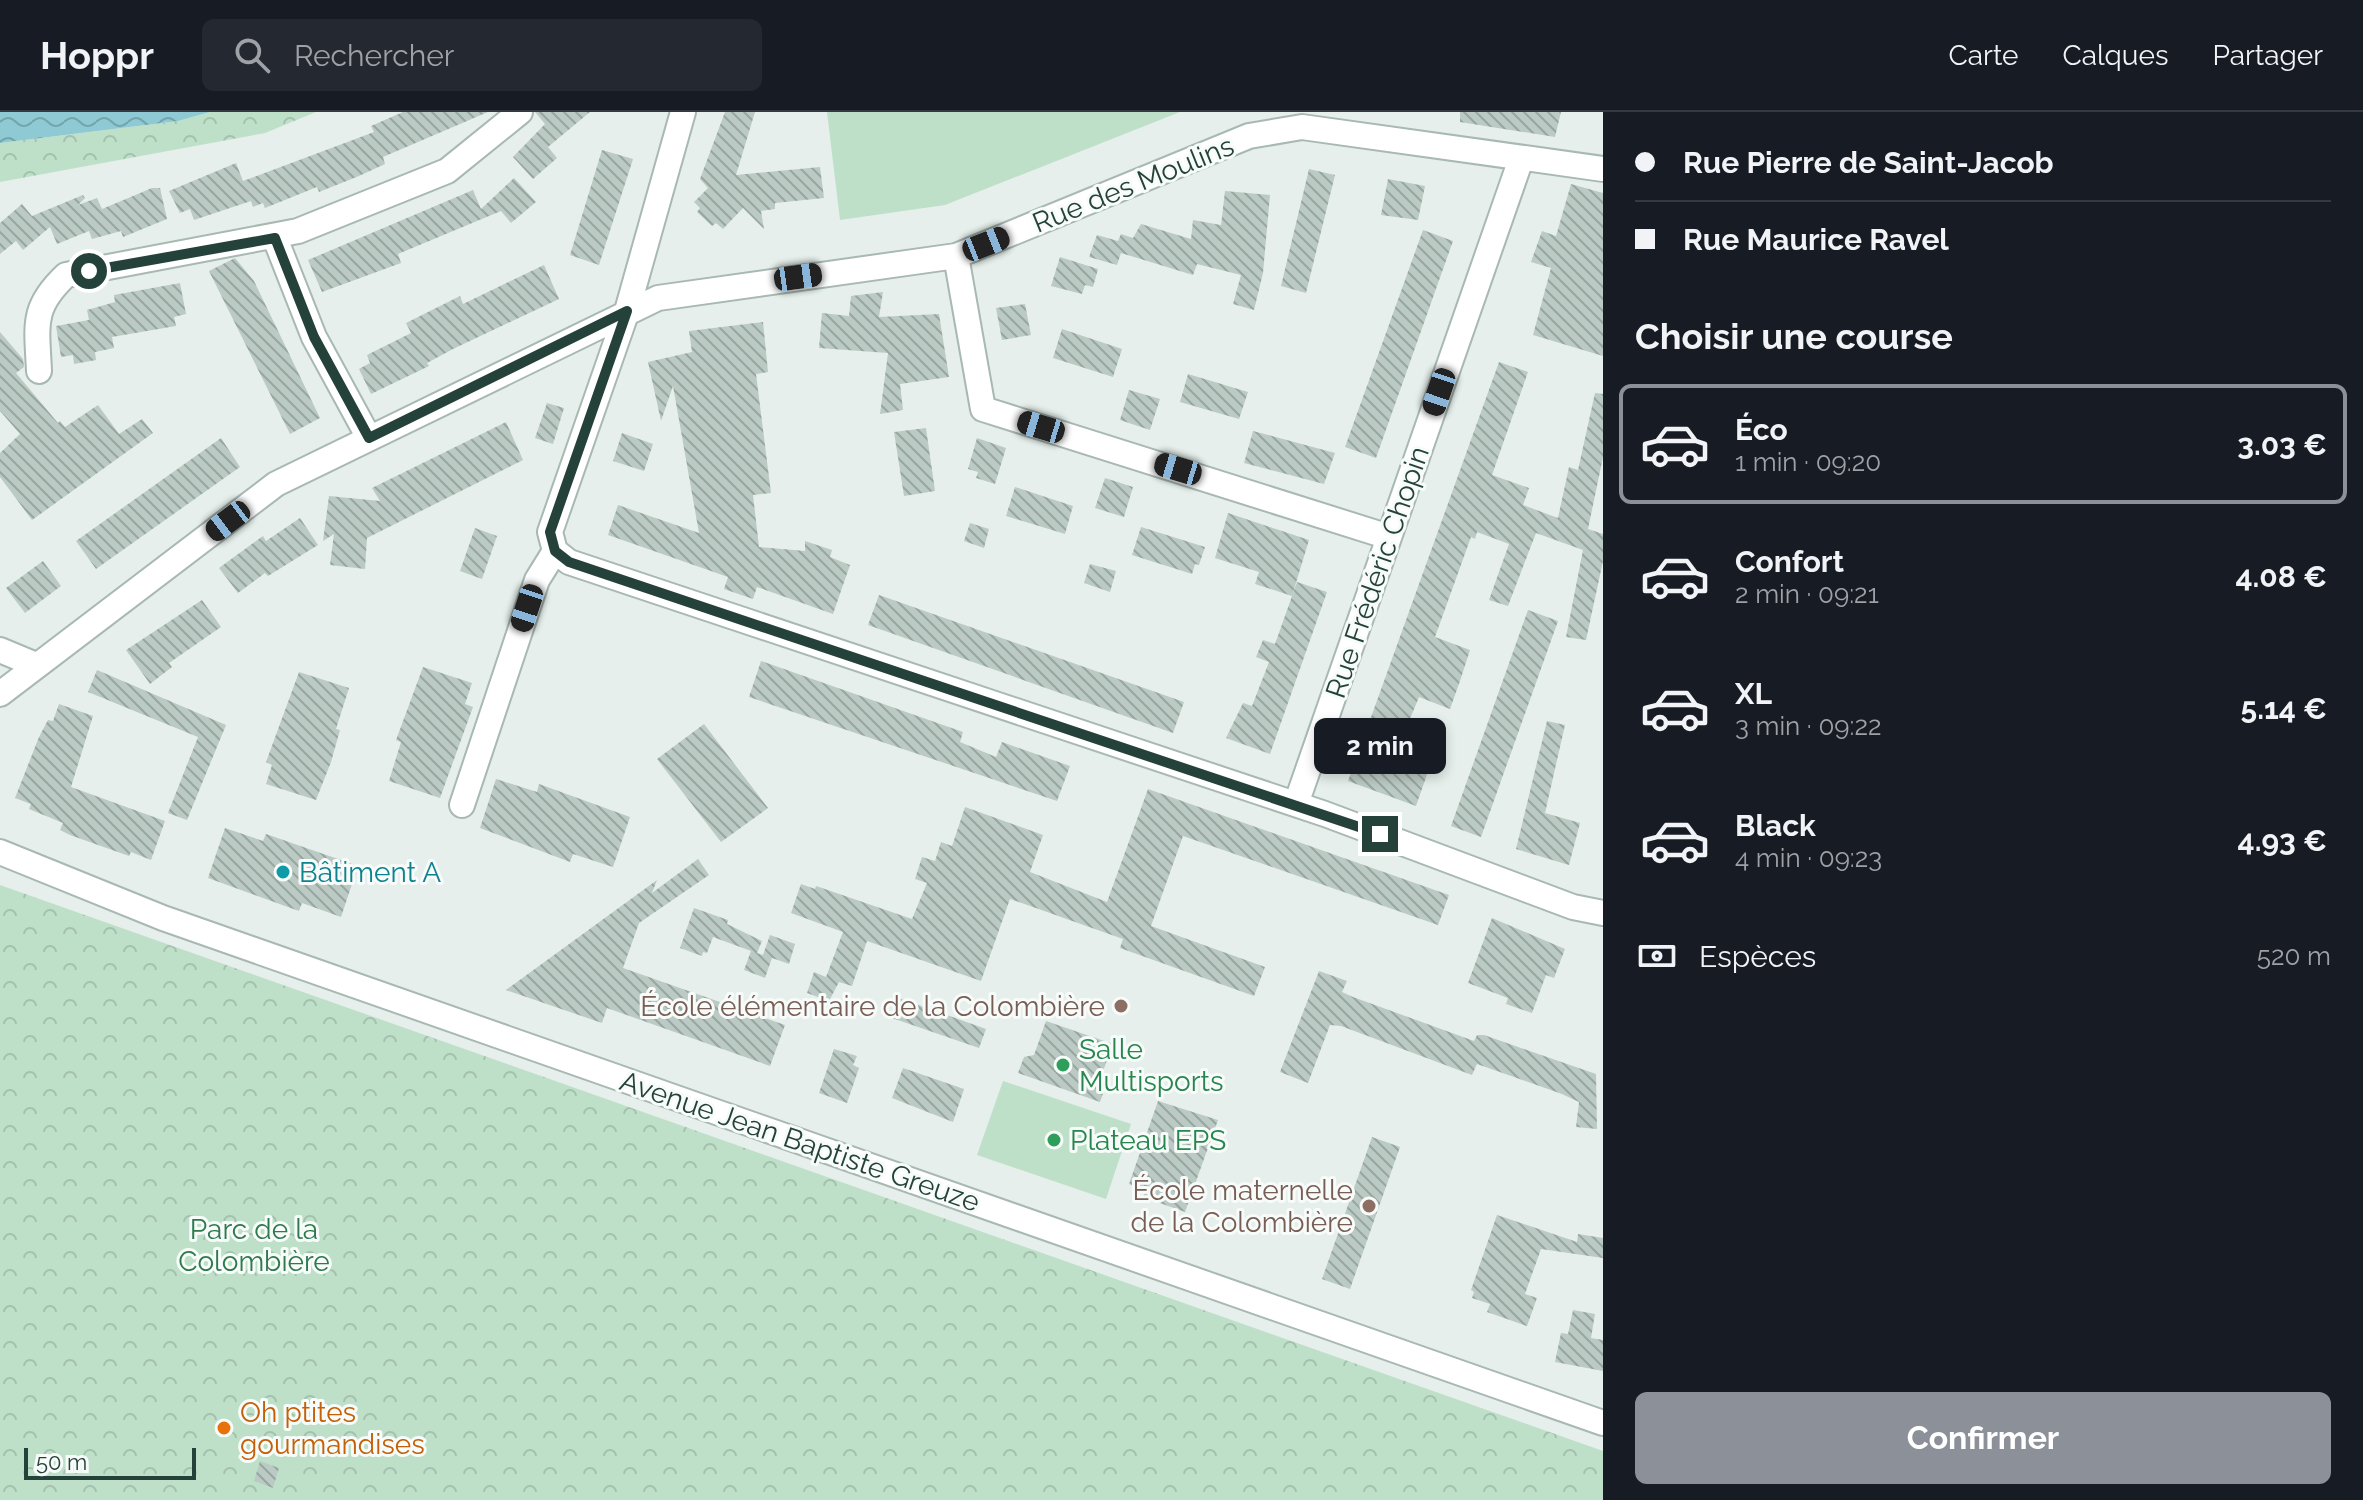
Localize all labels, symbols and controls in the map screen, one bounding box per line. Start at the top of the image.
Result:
search box [202,19,762,91]
text: Hoppr [40,33,154,78]
icon: search [230,33,274,77]
text: Rechercher [294,38,454,73]
text: Carte [1949,39,2018,72]
text: Calques [2062,39,2168,72]
text: Partager [2212,39,2323,72]
street label: Rue des Moulins [1028,129,1239,240]
text: Rue Pierre de Saint-Jacob [1683,145,2054,180]
text: Rue Maurice Ravel [1683,222,1949,257]
car [959,224,1013,264]
route start [71,253,107,289]
car [773,262,823,292]
text: Choisir une course [1635,315,1953,357]
car [1420,365,1458,419]
icon: car [1639,408,1711,480]
car [1015,409,1067,445]
text: Éco [1735,412,1788,447]
text: 3.03 € [2237,427,2327,462]
street label: Rue Frédéric Chopin [1319,442,1436,702]
text: 1 min · 09:20 [1735,447,1881,477]
car [1152,451,1204,487]
car [202,497,254,545]
icon: car [1639,540,1711,612]
text: Confort [1735,544,1844,579]
text: 4.08 € [2235,559,2327,594]
text: 2 min · 09:21 [1735,579,1879,609]
car [508,581,546,635]
icon: car [1639,672,1711,744]
text: XL [1735,676,1772,711]
text: 5.14 € [2241,691,2327,726]
text: 3 min · 09:22 [1735,711,1882,741]
callout: 2 min [1314,718,1446,774]
text: 2 min [1346,731,1414,761]
icon: car [1639,804,1711,876]
text: Black [1735,808,1816,843]
route end [1362,816,1398,852]
text: 4.93 € [2238,823,2327,858]
text: 4 min · 09:23 [1735,843,1882,873]
place label: Bâtiment A [299,856,441,889]
marker: Bâtiment A [274,863,292,881]
icon: cash [1635,934,1679,978]
text: Espèces [1699,939,1816,974]
text: 520 m [2257,941,2331,971]
place label: École élémentaire de la Colombière [640,990,1105,1023]
marker: École élémentaire de la Colombière [1112,997,1130,1015]
place label: Salle Multisports [1079,1033,1223,1098]
marker: Salle Multisports [1054,1056,1072,1074]
street label: Avenue Jean Baptiste Greuze [616,1064,984,1219]
place label: Plateau EPS [1070,1124,1226,1157]
marker: Plateau EPS [1045,1131,1063,1149]
place label: École maternelle de la Colombière [1130,1174,1353,1239]
marker: École maternelle de la Colombière [1360,1197,1378,1215]
park label: Parc de la Colombière [178,1213,330,1278]
button: Confirmer [1635,1392,2331,1484]
place label: Oh ptites gourmandises [240,1396,425,1461]
marker: Oh ptites gourmandises [215,1419,233,1437]
scale bar [24,1444,196,1480]
text: 50 m [36,1449,87,1475]

